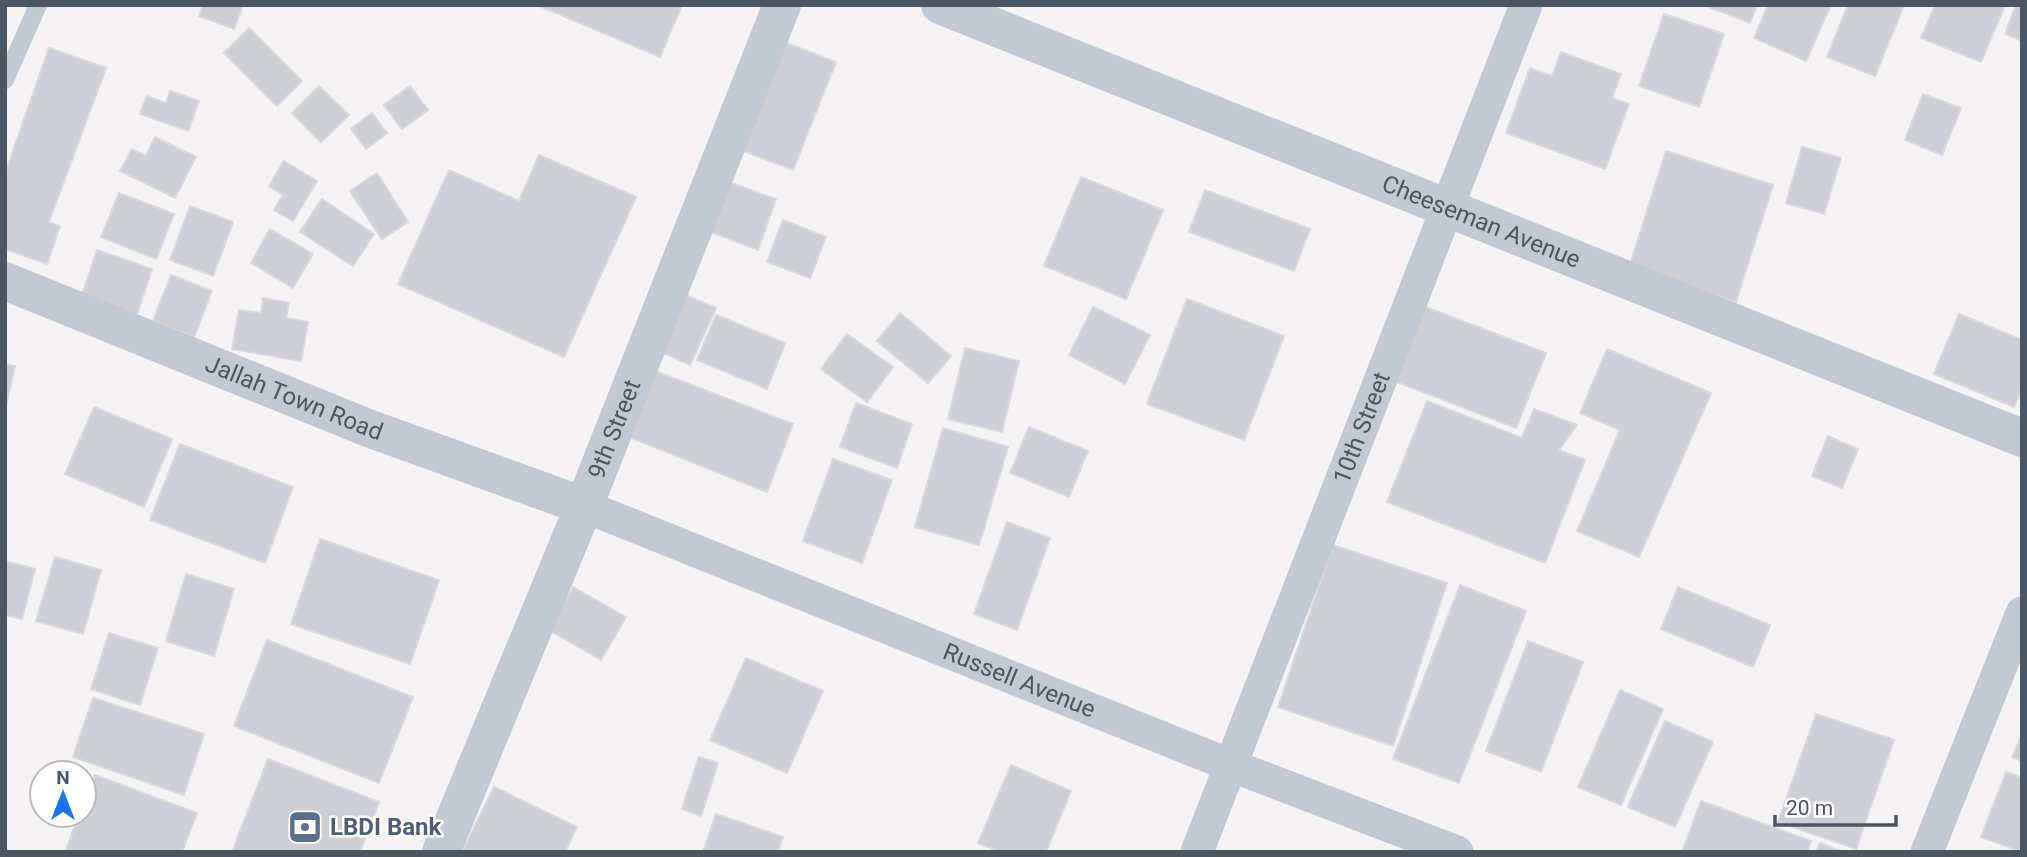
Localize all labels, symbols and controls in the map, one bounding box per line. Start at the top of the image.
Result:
street label: Cheeseman Avenue [1378,169,1585,274]
street label: Jallah Town Road [201,350,387,446]
street label: 10th Street [1327,368,1396,488]
street label: 9th Street [582,376,647,483]
street label: Russell Avenue [939,637,1100,724]
north arrow [28,759,98,829]
text: N [56,766,70,789]
scale bar [1775,784,1896,828]
text: 20 m [1786,796,1833,820]
bank icon: LBDI Bank [286,808,324,846]
place label: LBDI Bank [330,813,442,841]

